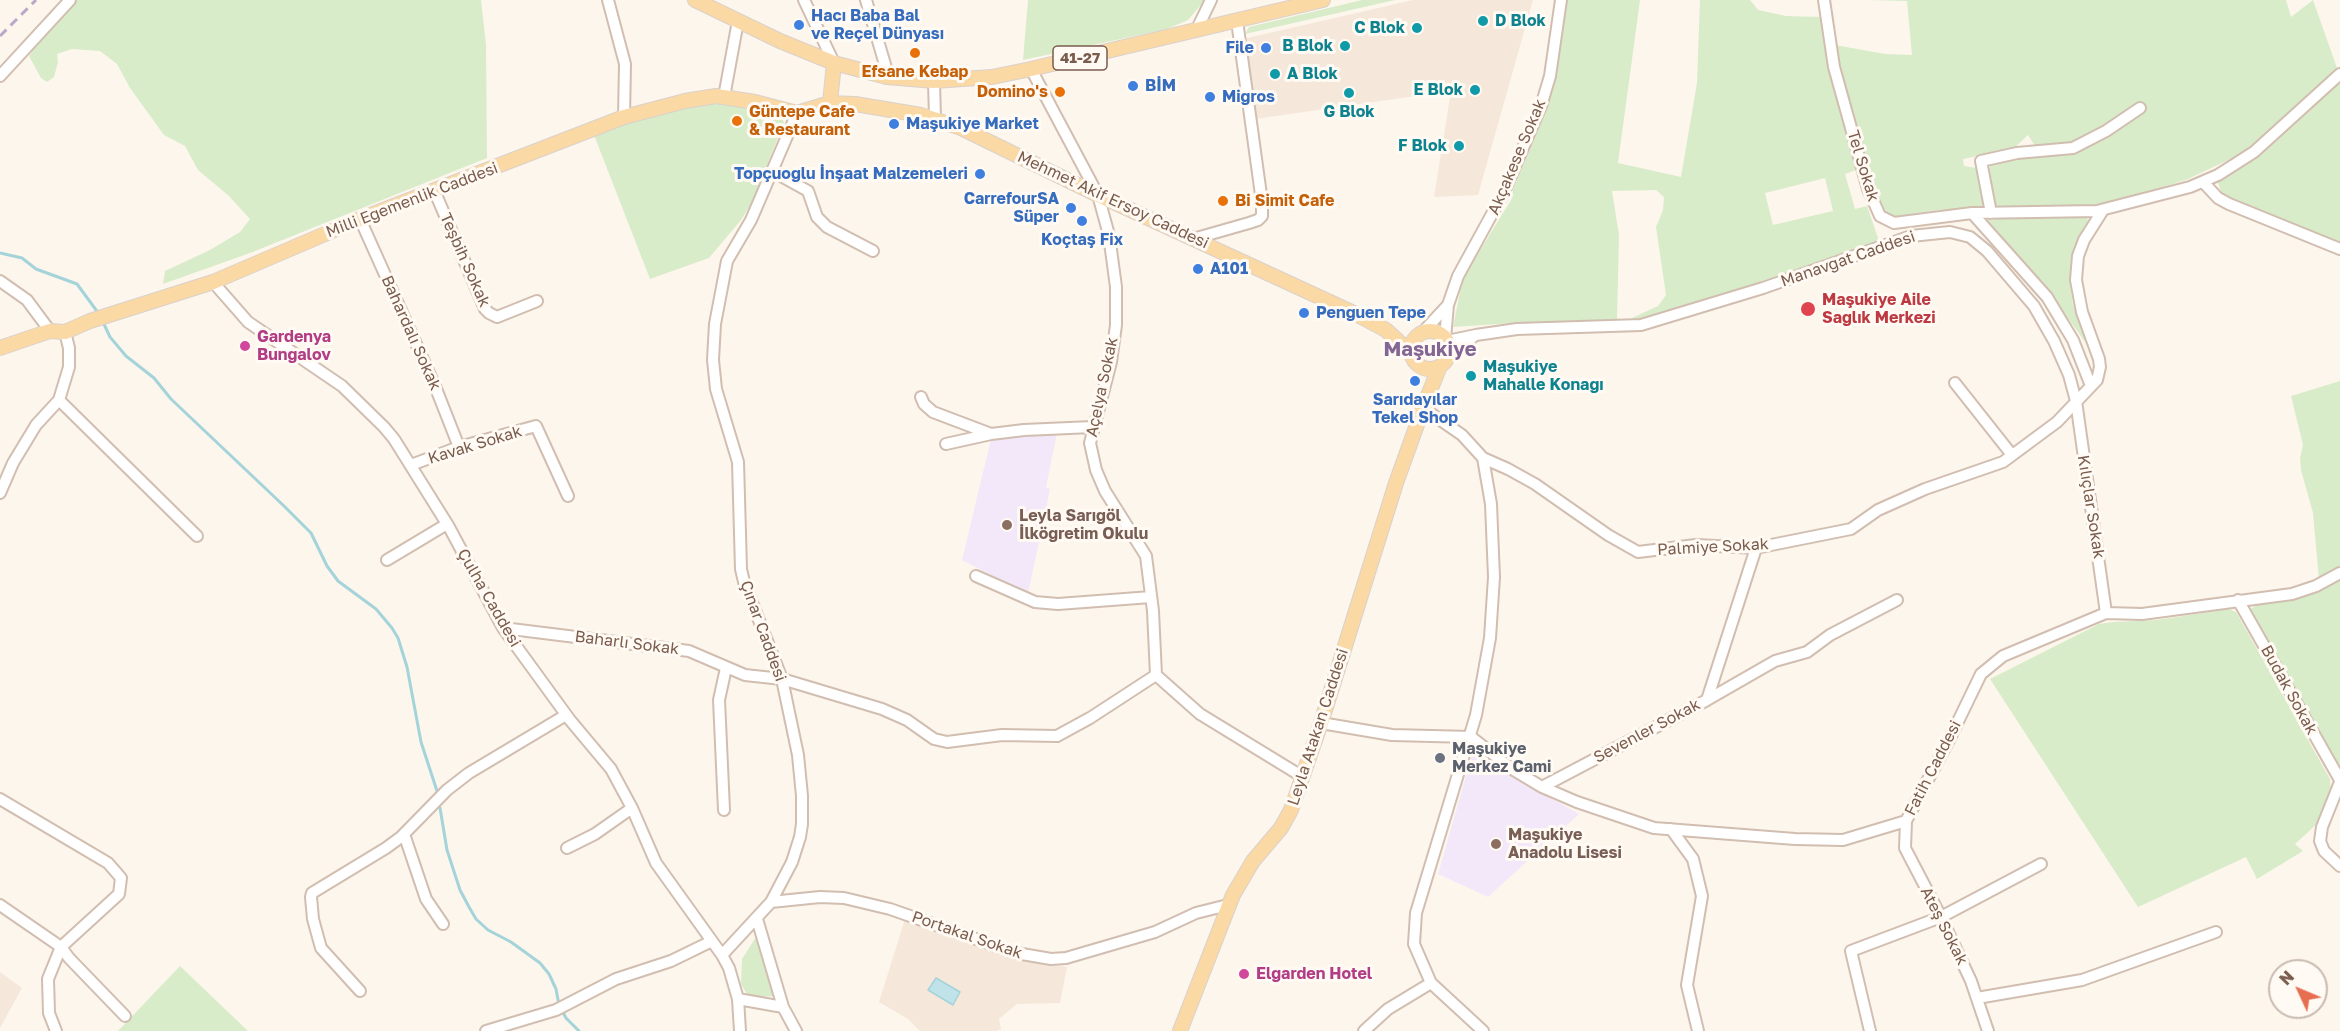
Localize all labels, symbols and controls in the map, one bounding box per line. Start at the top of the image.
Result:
place label: Hacı Baba Bal ve Reçel Dünyası [811,6,944,44]
place label: D Blok [1495,11,1546,31]
marker: D Blok [1476,14,1490,28]
marker: Hacı Baba Bal ve Reçel Dünyası [792,18,806,32]
place label: C Blok [1354,18,1405,38]
marker: C Blok [1410,21,1424,35]
place label: B Blok [1282,36,1333,56]
place label: File [1225,38,1254,58]
marker: B Blok [1338,39,1352,53]
marker: File [1259,41,1273,55]
marker: Efsane Kebap [908,46,922,60]
road number: 41-27 [1053,46,1107,70]
place label: Efsane Kebap [862,62,968,82]
place label: A Blok [1287,64,1338,84]
marker: A Blok [1268,67,1282,81]
place label: BİM [1145,76,1176,96]
marker: BİM [1126,79,1140,93]
place label: E Blok [1414,80,1463,100]
place label: Domino's [977,82,1048,102]
marker: E Blok [1468,83,1482,97]
marker: Domino's [1053,85,1067,99]
marker: G Blok [1342,86,1356,100]
place label: Migros [1222,87,1275,107]
marker: Migros [1203,90,1217,104]
street label: Akçakese Sokak [1484,96,1550,218]
place label: Güntepe Cafe & Restaurant [749,102,855,140]
place label: G Blok [1323,102,1375,122]
marker: Güntepe Cafe & Restaurant [730,114,744,128]
place label: Maşukiye Market [906,114,1039,134]
marker: Maşukiye Market [887,117,901,131]
street label: Tel Sokak [1843,128,1883,204]
place label: F Blok [1398,136,1447,156]
marker: F Blok [1452,139,1466,153]
street label: Mehmet Akif Ersoy Caddesi [1014,147,1212,253]
street label: Milli Egemenlik Caddesi [323,158,501,242]
place label: Topçuoğlu İnşaat Malzemeleri [734,164,968,184]
marker: Topçuoğlu İnşaat Malzemeleri [973,167,987,181]
place label: CarrefourSA Süper [964,189,1059,227]
place label: Bi Simit Cafe [1235,191,1334,211]
marker: Bi Simit Cafe [1216,194,1230,208]
marker: CarrefourSA Süper [1064,201,1078,215]
street label: Teşbih Sokak [436,210,494,310]
marker: Koçtaş Fix [1075,214,1089,228]
street label: Manavgat Caddesi [1778,227,1918,291]
place label: Koçtaş Fix [1041,230,1123,250]
place label: A101 [1210,259,1248,279]
marker: A101 [1191,262,1205,276]
street label: Bahardalı Sokak [377,273,445,393]
place label: Maşukiye Aile Sağlık Merkezi [1822,290,1936,328]
marker: Maşukiye Aile Sağlık Merkezi [1799,300,1817,318]
place label: Penguen Tepe [1316,303,1426,323]
marker: Penguen Tepe [1297,306,1311,320]
place label: Gardenya Bungalov [257,327,331,365]
street label: Açelya Sokak [1082,335,1122,439]
district label: Maşukiye [1384,338,1476,362]
marker: Gardenya Bungalov [238,339,252,353]
place label: Maşukiye Mahalle Konağı [1483,357,1604,395]
marker: Maşukiye Mahalle Konağı [1464,369,1478,383]
marker: Sarıdayılar Tekel Shop [1408,374,1422,388]
place label: Sarıdayılar Tekel Shop [1372,390,1458,428]
street label: Kavak Sokak [426,422,524,468]
street label: Kılıçlar Sokak [2073,454,2109,560]
place label: Leyla Sarıgöl İlköğretim Okulu [1019,506,1148,544]
marker: Leyla Sarıgöl İlköğretim Okulu [1000,518,1014,532]
street label: Palmiye Sokak [1657,534,1769,560]
street label: Çulha Caddesi [453,545,525,651]
street label: Çınar Caddesi [736,578,790,684]
street label: Baharlı Sokak [574,627,680,659]
street label: Budak Sokak [2257,642,2321,738]
street label: Leyla Atakan Caddesi [1284,646,1352,808]
street label: Sevenler Sokak [1590,695,1704,767]
street label: Fatih Caddesi [1901,717,1965,819]
place label: Maşukiye Merkez Cami [1452,739,1551,777]
marker: Maşukiye Merkez Cami [1433,751,1447,765]
place label: Maşukiye Anadolu Lisesi [1508,825,1622,863]
marker: Maşukiye Anadolu Lisesi [1489,837,1503,851]
street label: Ateş Sokak [1916,884,1972,968]
street label: Portakal Sokak [909,907,1025,963]
north arrow [2268,959,2328,1019]
place label: Elgarden Hotel [1256,964,1372,984]
marker: Elgarden Hotel [1237,967,1251,981]
text: N [2275,967,2298,989]

